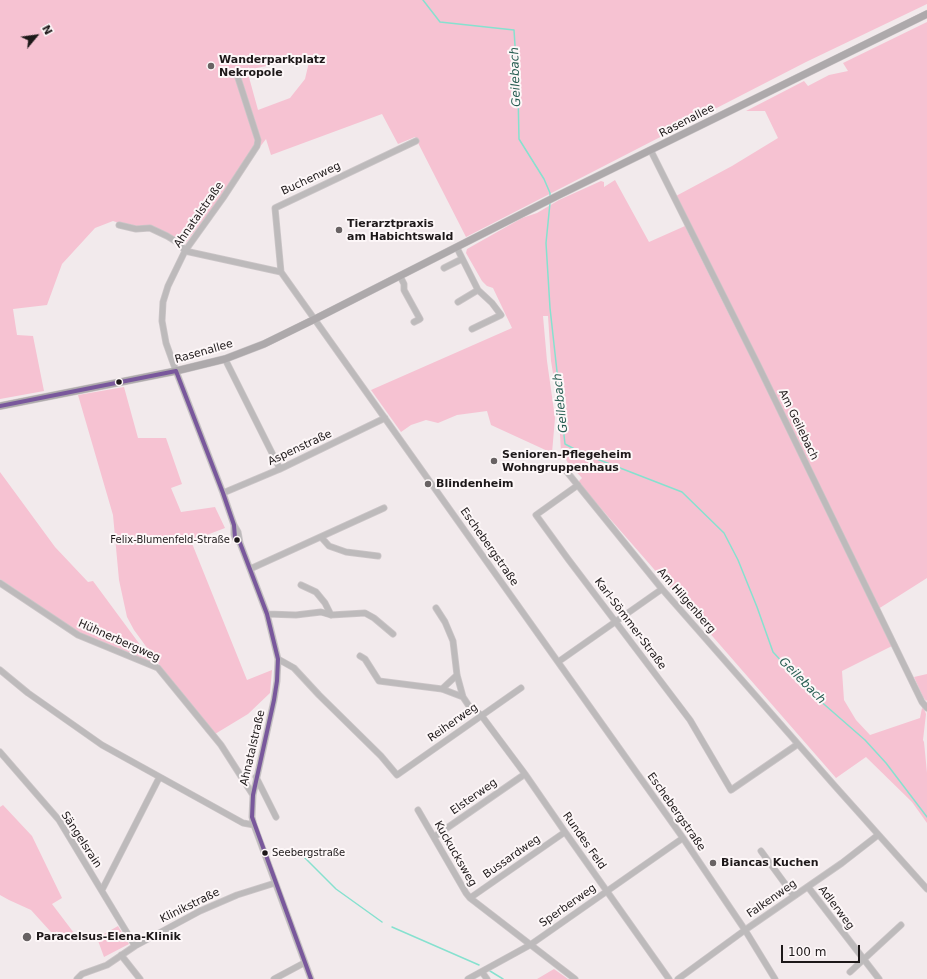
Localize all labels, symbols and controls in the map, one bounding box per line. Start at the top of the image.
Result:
north arrow [16,16,56,56]
text: N [39,23,55,37]
water label: Geilebach [508,47,524,107]
place label: Wanderparkplatz Nekropole [219,53,326,79]
marker: Wanderparkplatz Nekropole [206,61,216,71]
street label: Rasenallee [657,101,717,141]
street label: Buchenweg [279,159,343,199]
street label: Ahnatalstraße [171,180,227,250]
place label: Tierarztpraxis am Habichtswald [347,217,453,243]
marker: Tierarztpraxis am Habichtswald [334,225,344,235]
street label: Rasenallee [173,337,235,367]
water label: Geilebach [551,372,571,434]
unlabelled marker [114,377,124,387]
street label: Am Geilebach [775,388,821,462]
street label: Aspenstraße [266,427,334,469]
place label: Senioren-Pflegeheim Wohngruppenhaus [502,448,631,474]
marker: Senioren-Pflegeheim Wohngruppenhaus [489,456,499,466]
place label: Blindenheim [436,477,513,491]
marker: Blindenheim [423,479,433,489]
street label: Eschebergstraße [457,505,521,589]
place label: Felix-Blumenfeld-Straße [110,534,230,546]
marker: Felix-Blumenfeld-Straße [232,535,242,545]
street label: Am Hilgenberg [654,566,718,636]
street label: Karl-Sömmer-Straße [591,576,669,672]
street label: Hühnerbergweg [76,617,162,665]
water label: Geilebach [776,655,828,707]
street label: Reiherweg [425,701,481,745]
street label: Ahnatalstraße [238,709,268,787]
street label: Eschebergstraße [644,770,708,854]
street label: Elsterweg [448,776,500,818]
street label: Sängelsrain [58,809,104,871]
street label: Rundes Feld [559,810,609,872]
street label: Kuckucksweg [431,819,479,889]
street label: Bussardweg [481,832,543,882]
place label: Seebergstraße [272,847,345,859]
marker: Seebergstraße [260,848,270,858]
place label: Biancas Kuchen [721,856,819,870]
marker: Biancas Kuchen [708,858,718,868]
street label: Falkenweg [745,877,799,921]
street label: Sperberweg [537,882,599,930]
street label: Adlerweg [815,884,857,932]
street label: Klinikstraße [158,886,222,926]
place label: Paracelsus-Elena-Klinik [36,930,181,944]
marker: Paracelsus-Elena-Klinik [21,931,33,943]
scale bar [783,937,862,963]
text: 100 m [788,945,826,959]

